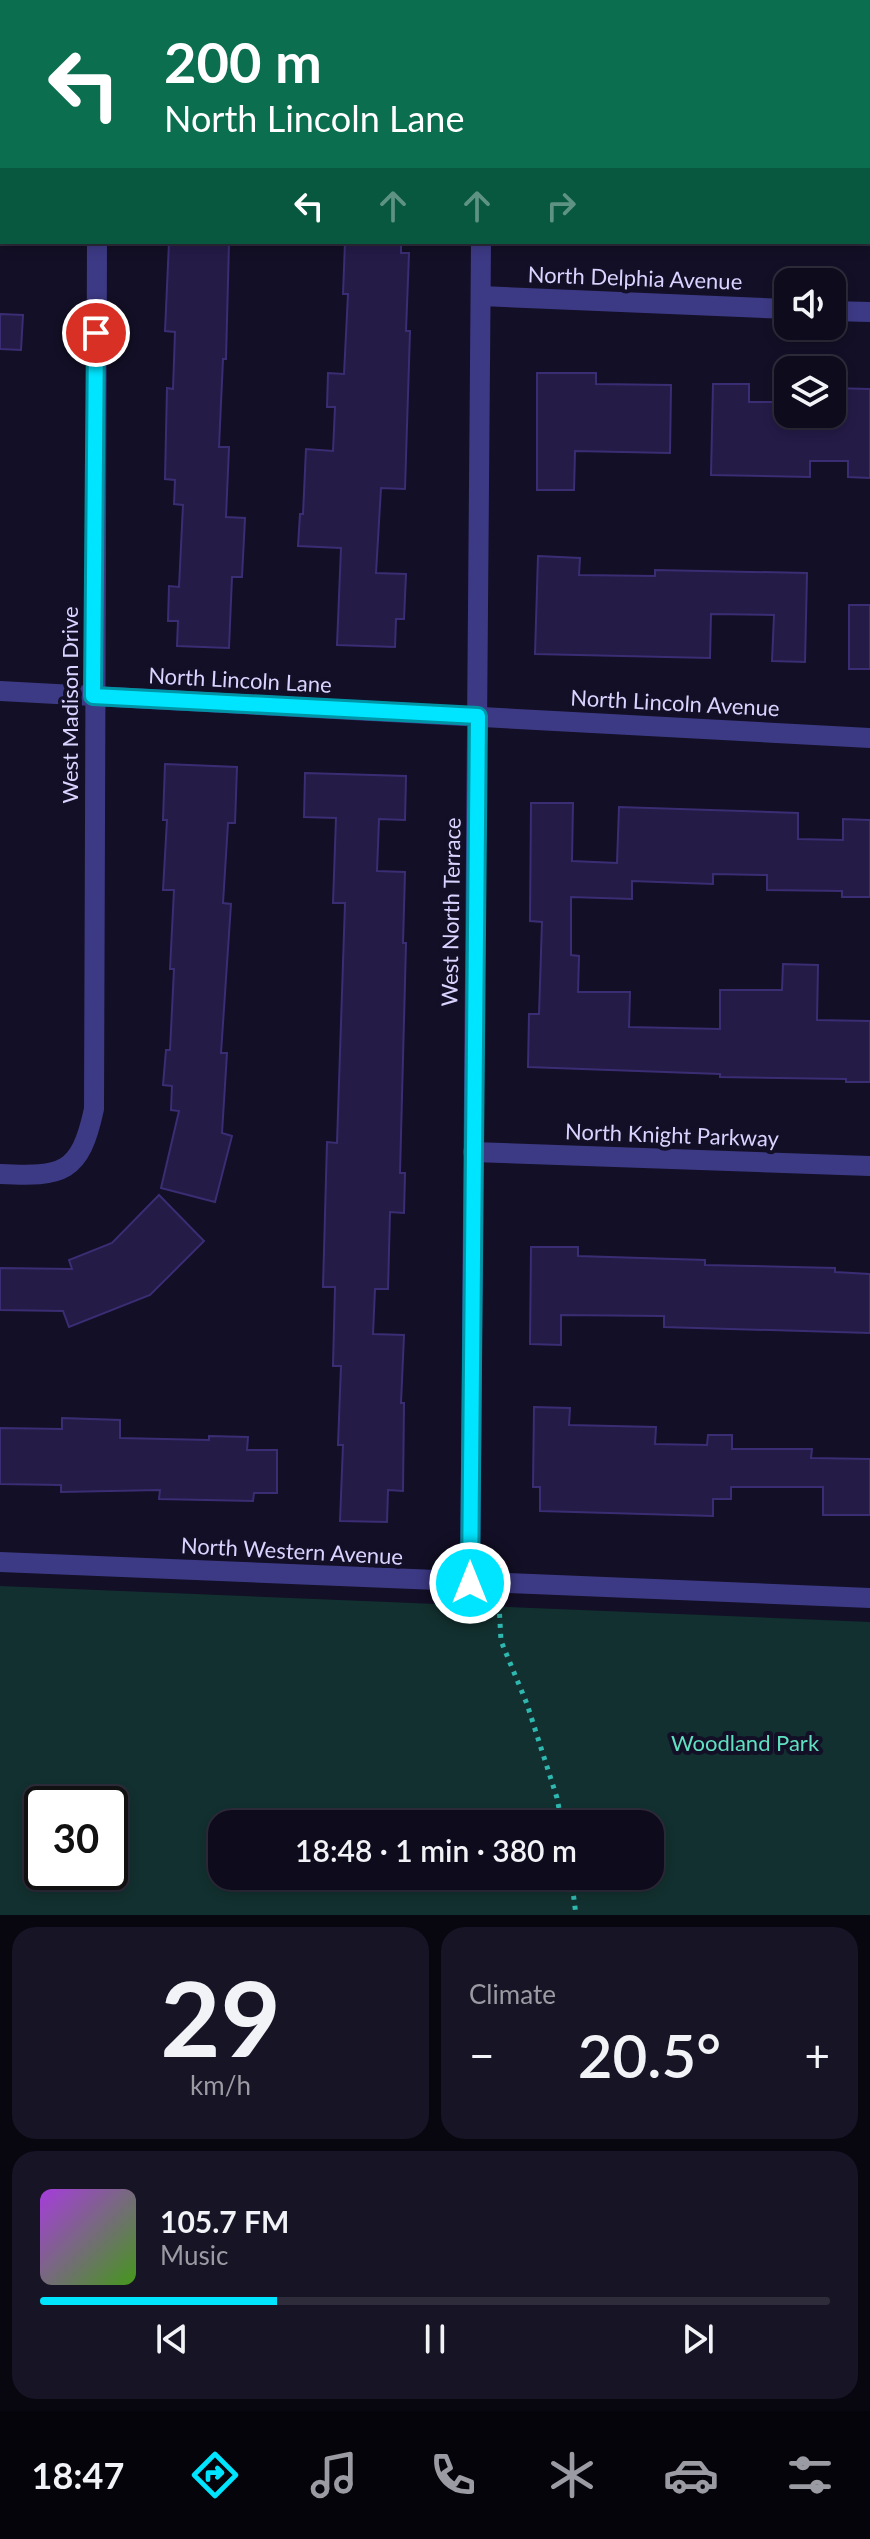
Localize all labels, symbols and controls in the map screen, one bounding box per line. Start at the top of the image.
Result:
text: 200 m [164,28,322,95]
icon: left [32,32,136,136]
text: North Lincoln Lane [164,96,464,140]
icon: left [287,184,331,228]
icon: ahead [371,184,415,228]
icon: ahead [455,184,499,228]
icon: right [539,184,583,228]
street label: North Delphia Avenue [527,260,743,295]
map controls [774,268,846,428]
button: sound [774,268,846,340]
pin [62,299,130,367]
icon: arrive [74,311,118,355]
button: layers [774,356,846,428]
street label: West Madison Drive [56,606,83,804]
street label: North Lincoln Lane [148,661,332,698]
street label: North Lincoln Avenue [570,684,780,721]
street label: West North Terrace [435,817,466,1007]
street label: North Knight Parkway [565,1117,780,1152]
street label: North Western Avenue [180,1531,404,1570]
position arrow [428,1541,512,1625]
park label: Woodland Park [671,1729,820,1756]
speed limit sign: 30 [24,1786,128,1890]
text: 18:48 · 1 min · 380 m [295,1832,577,1868]
text: 29 [160,1954,281,2079]
text: Climate [469,1978,556,2010]
text: 20.5° [578,2019,721,2091]
text: − [469,2029,495,2081]
text: + [804,2029,830,2081]
text: km/h [190,2069,251,2101]
text: 105.7 FM [160,2203,289,2239]
text: Music [160,2239,228,2271]
icon: previous [150,2317,194,2361]
icon: pause [413,2317,457,2361]
icon: next [676,2317,720,2361]
icon: directions [187,2447,243,2503]
icon: music [306,2447,362,2503]
icon: phone [425,2447,481,2503]
icon: climate [544,2447,600,2503]
icon: car [663,2447,719,2503]
icon: filters [782,2447,838,2503]
text: 18:47 [32,2453,124,2497]

